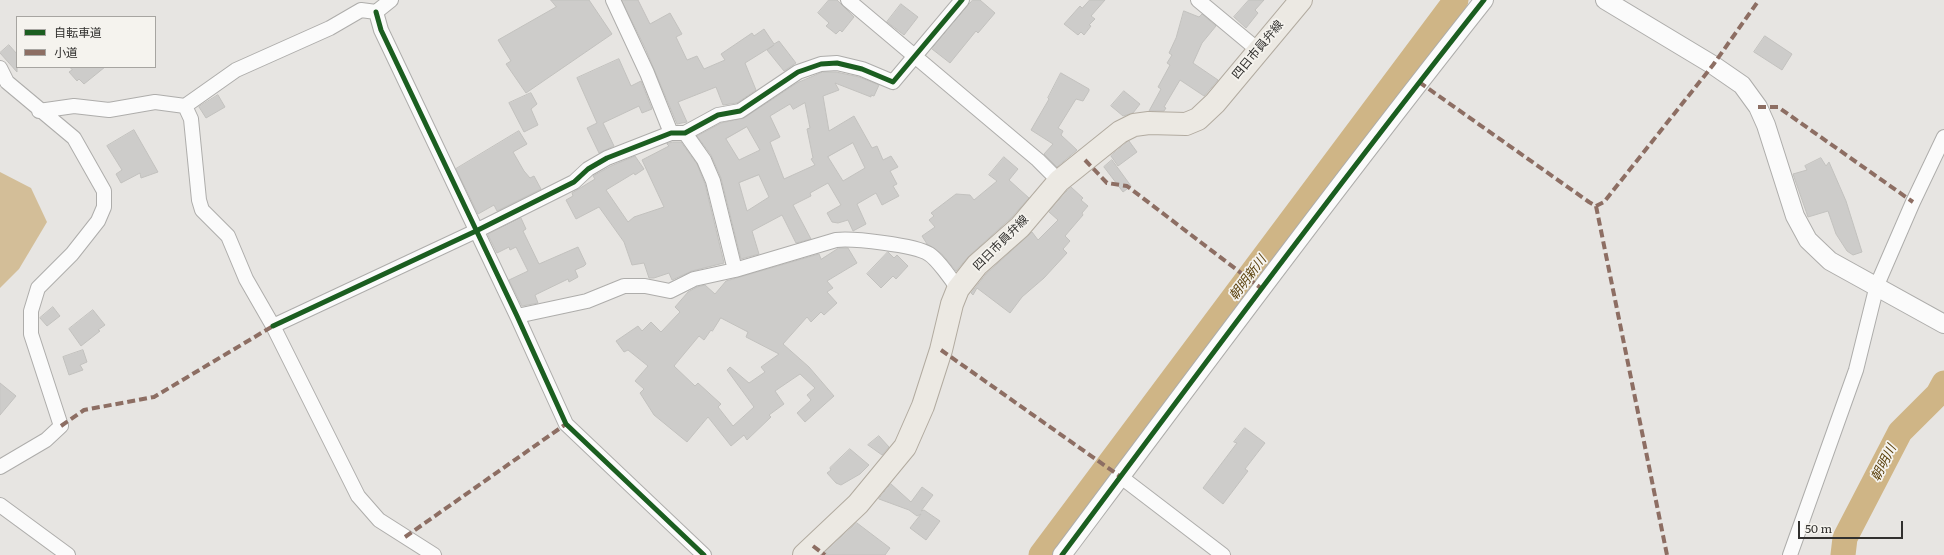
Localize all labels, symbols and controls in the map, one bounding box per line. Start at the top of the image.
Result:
legend [16,16,156,68]
street label: 四日市員弁線 [1229,18,1287,82]
text: 自転車道 [54,23,102,41]
text: 小道 [54,43,78,61]
street label: 四日市員弁線 [970,212,1032,274]
water label: 朝明新川 [1226,253,1270,303]
water label: 朝明川 [1868,442,1900,484]
scale bar [1800,513,1905,539]
text: 50 m [1805,519,1832,537]

